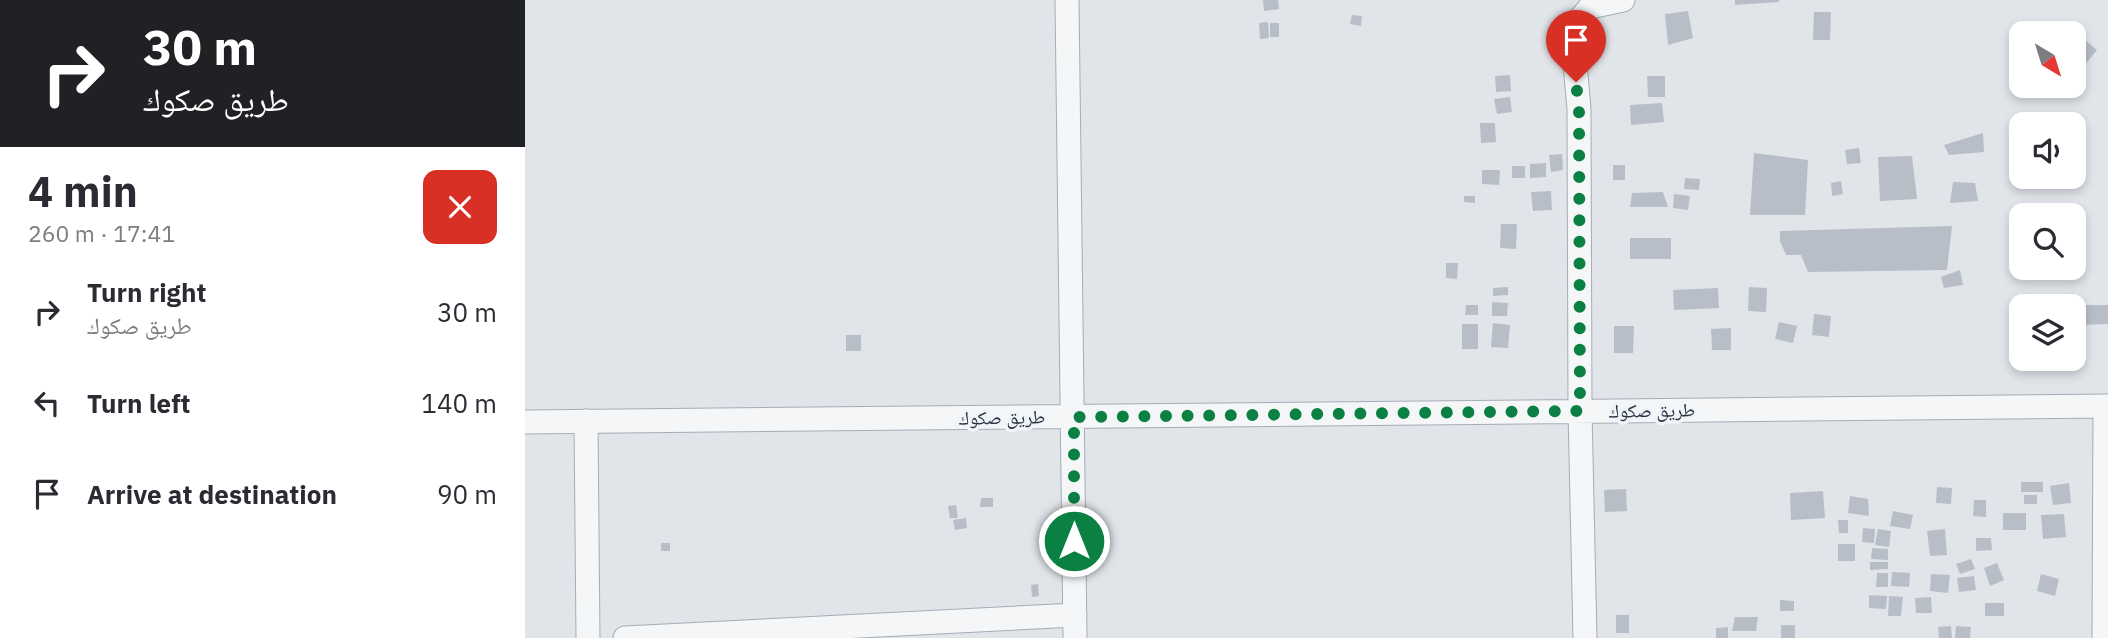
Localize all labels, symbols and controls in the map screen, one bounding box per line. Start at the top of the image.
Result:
pin [1546,10,1606,82]
text: 30 m [143,15,257,78]
icon: arrive [1557,21,1595,59]
north arrow [2009,21,2086,98]
map controls [2009,21,2086,371]
icon: right [28,28,119,119]
text: طريق صكوك [143,78,289,120]
button: sound [2009,112,2086,189]
text: 4 min [28,164,138,219]
button: close [423,170,497,244]
button: search [2009,203,2086,280]
text: 260 m · 17:41 [28,218,175,248]
text: Turn right [87,275,206,309]
icon: right [28,293,66,331]
button: layers [2009,294,2086,371]
text: 30 m [437,295,497,329]
text: طريق صكوك [87,310,192,340]
icon: left [28,384,66,422]
text: Turn left [87,386,190,420]
text: 140 m [421,386,497,420]
street label: طريق صكوك [1609,397,1695,423]
street label: طريق صكوك [959,404,1045,430]
icon: arrive [28,475,66,513]
text: Arrive at destination [87,477,337,511]
text: 90 m [437,477,497,511]
position arrow [1037,504,1111,578]

